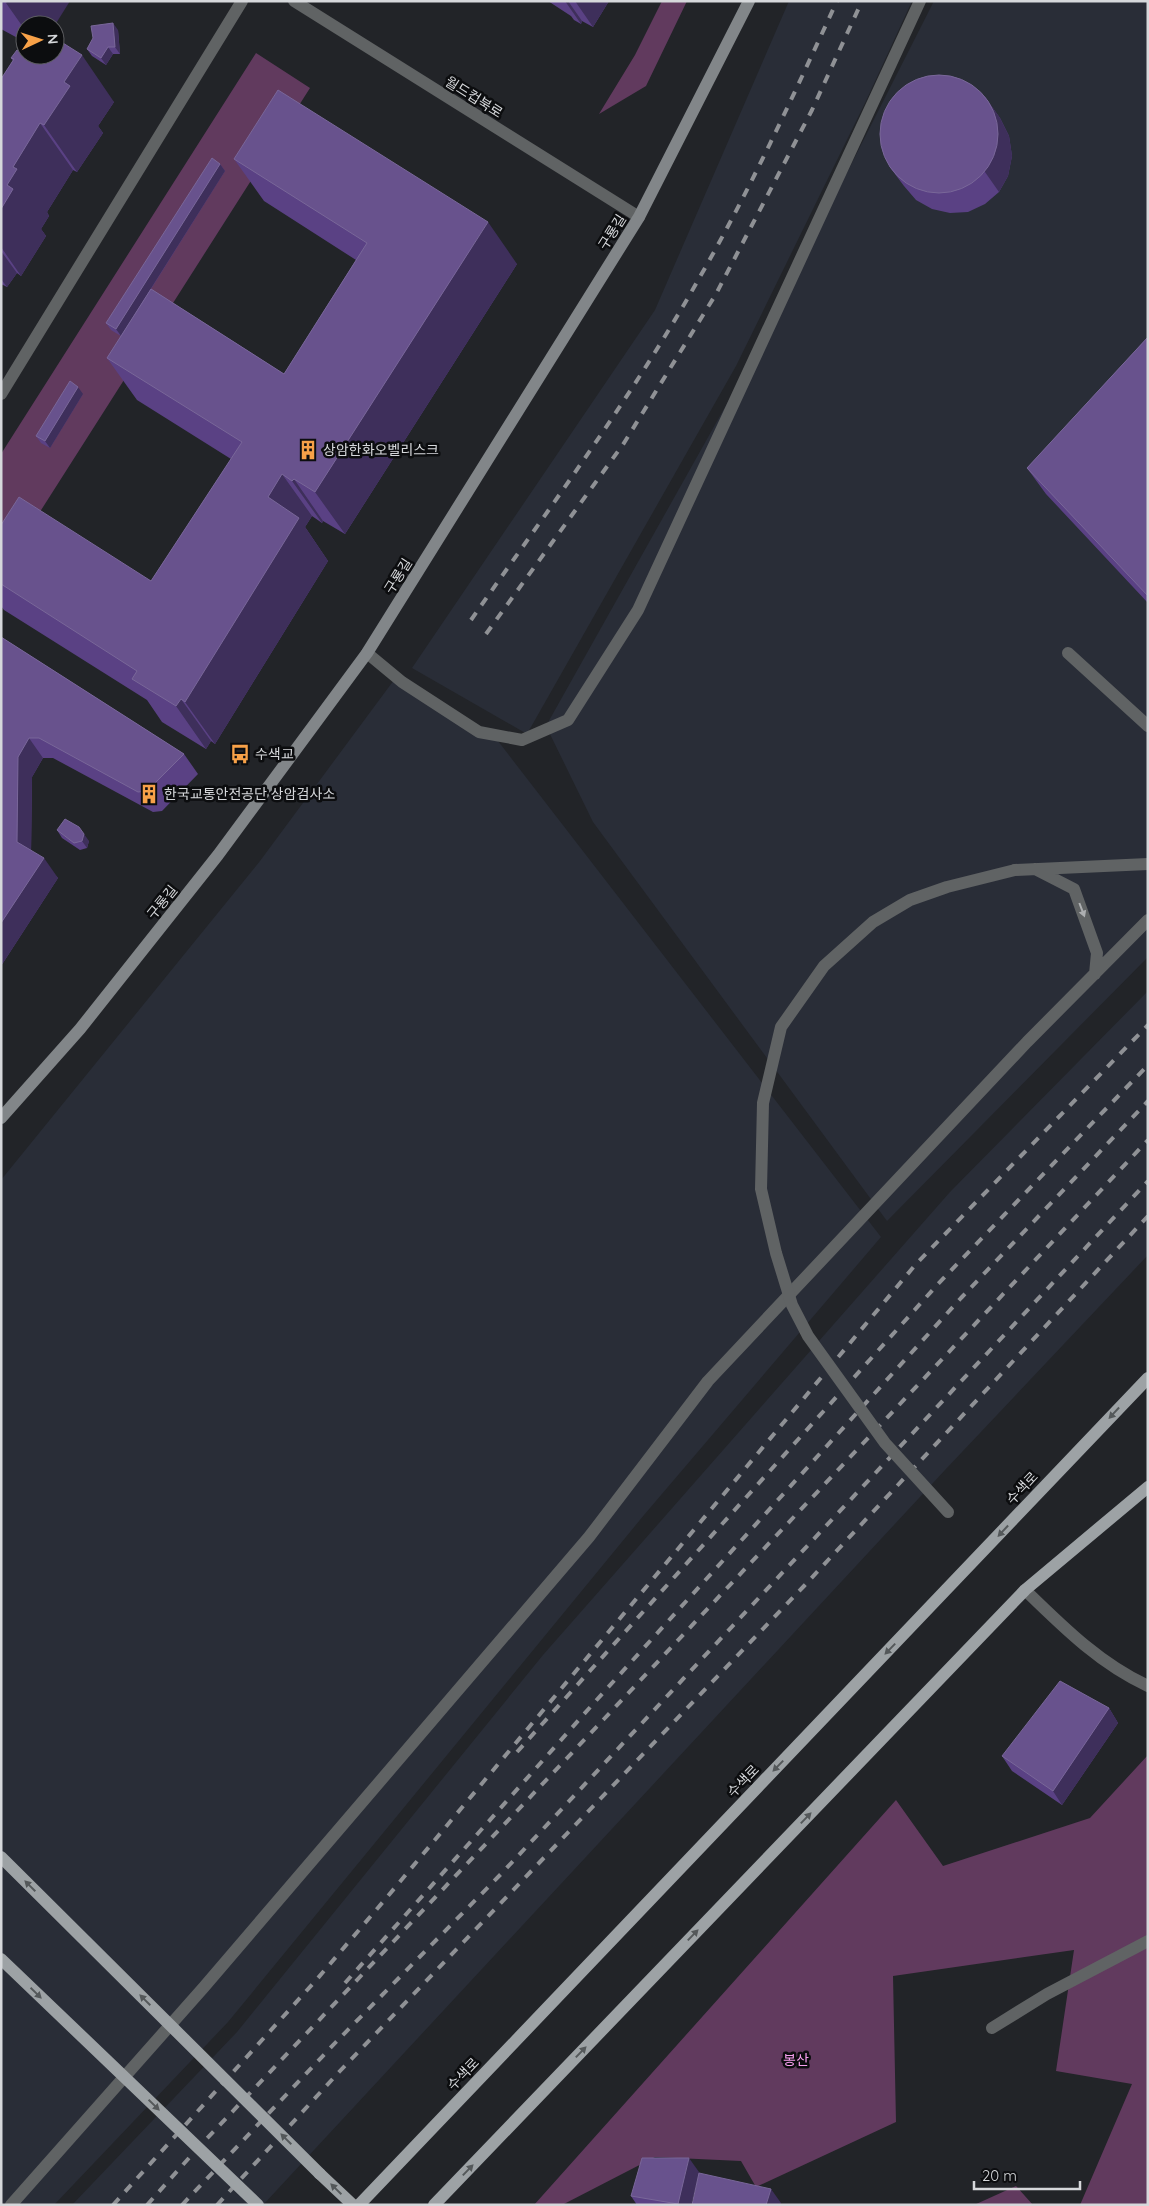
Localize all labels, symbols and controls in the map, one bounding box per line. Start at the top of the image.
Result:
north arrow [15,15,65,65]
text: N [44,33,62,45]
street label: 월드컵북로 [442,72,506,122]
street label: 구룡길 [594,211,630,253]
building icon: 상암한화오벨리스크 [297,439,319,461]
place label: 상암한화오벨리스크 [323,441,439,459]
street label: 구룡길 [380,555,416,597]
bus stop icon: 수색교 [229,743,251,765]
place label: 수색교 [255,745,294,763]
building icon: 한국교통안전공단 상암검사소 [138,783,160,805]
place label: 한국교통안전공단 상암검사소 [164,785,335,803]
street label: 구룡길 [143,881,181,923]
one-way arrow [1079,903,1087,917]
one-way arrow [1108,1407,1120,1419]
street label: 수색로 [1002,1468,1042,1508]
one-way arrow [997,1525,1009,1537]
one-way arrow [884,1642,896,1654]
one-way arrow [772,1760,784,1772]
street label: 수색로 [723,1761,763,1801]
one-way arrow [800,1813,812,1825]
one-way arrow [24,1880,36,1892]
one-way arrow [687,1930,699,1942]
one-way arrow [30,1987,42,1999]
one-way arrow [140,1994,152,2006]
one-way arrow [575,2047,587,2059]
park label: 봉산 [783,2051,809,2069]
street label: 수색로 [443,2054,483,2094]
one-way arrow [147,2099,159,2111]
one-way arrow [280,2133,292,2145]
scale bar [974,2158,1080,2190]
one-way arrow [462,2164,474,2176]
text: 20 m [982,2166,1017,2185]
one-way arrow [331,2183,343,2195]

